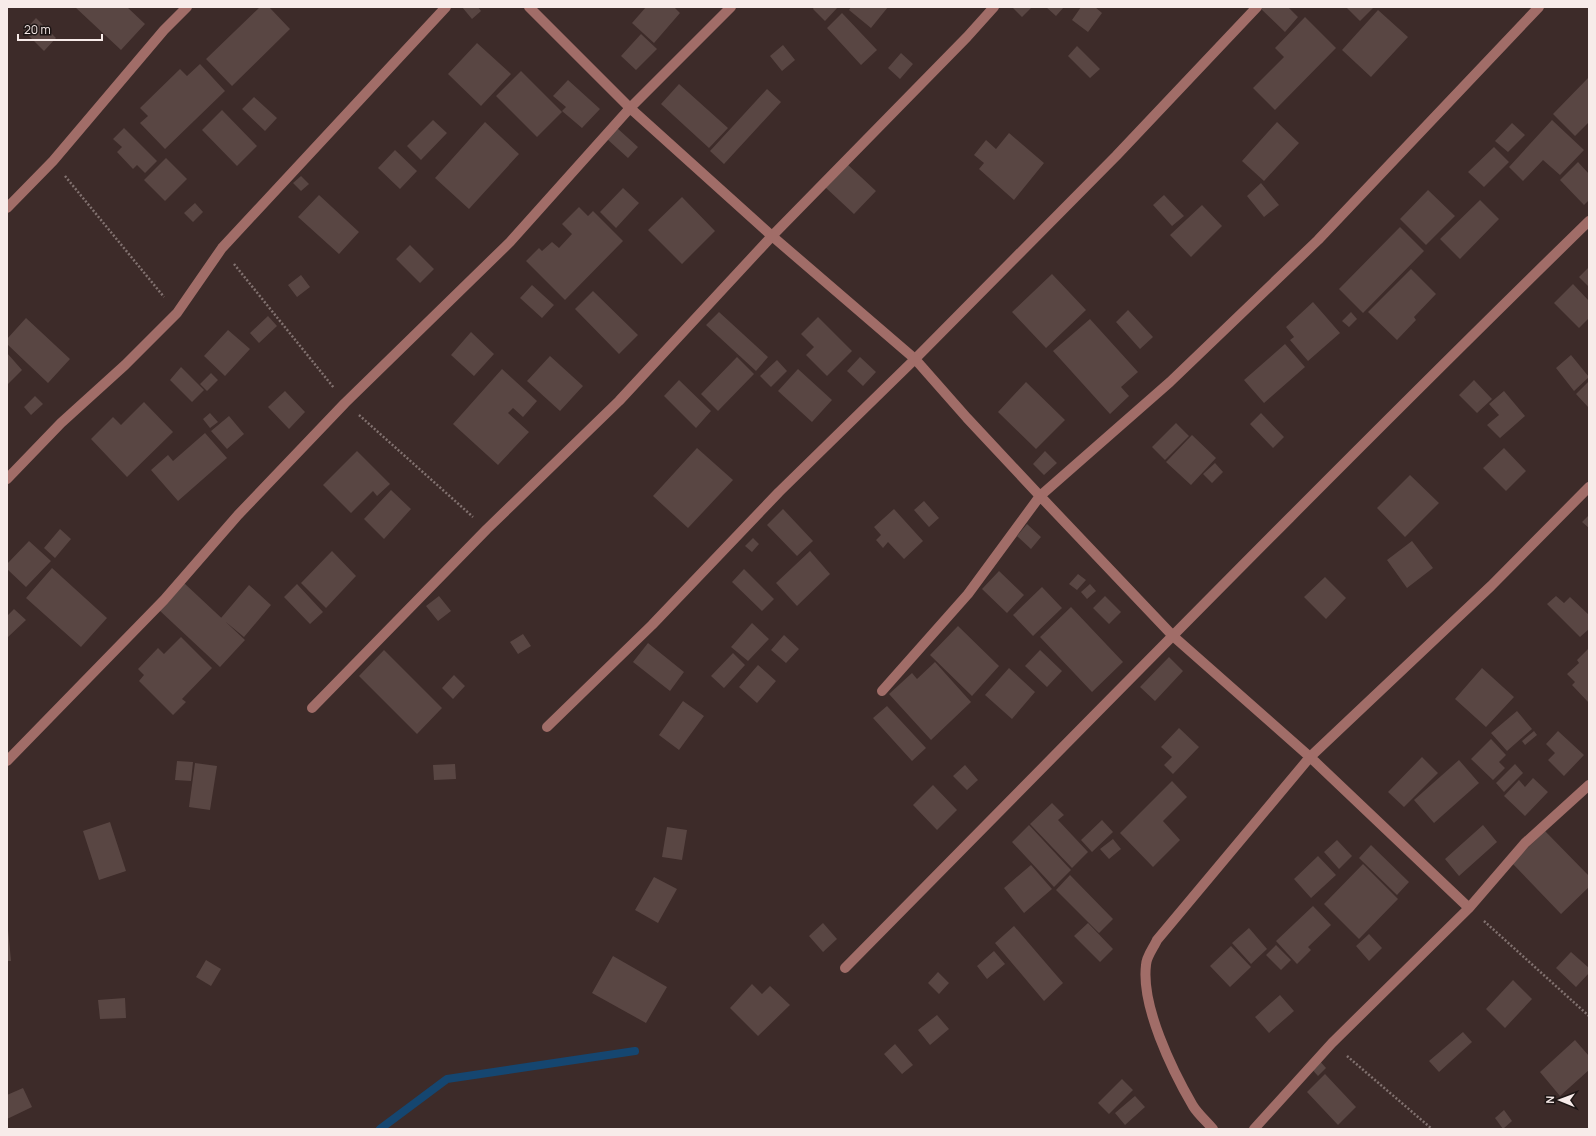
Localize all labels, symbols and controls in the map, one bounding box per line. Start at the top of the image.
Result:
scale bar [18,16,102,42]
text: 20 m [24,21,51,38]
north arrow [1540,1080,1580,1120]
text: N [1542,1096,1557,1104]

